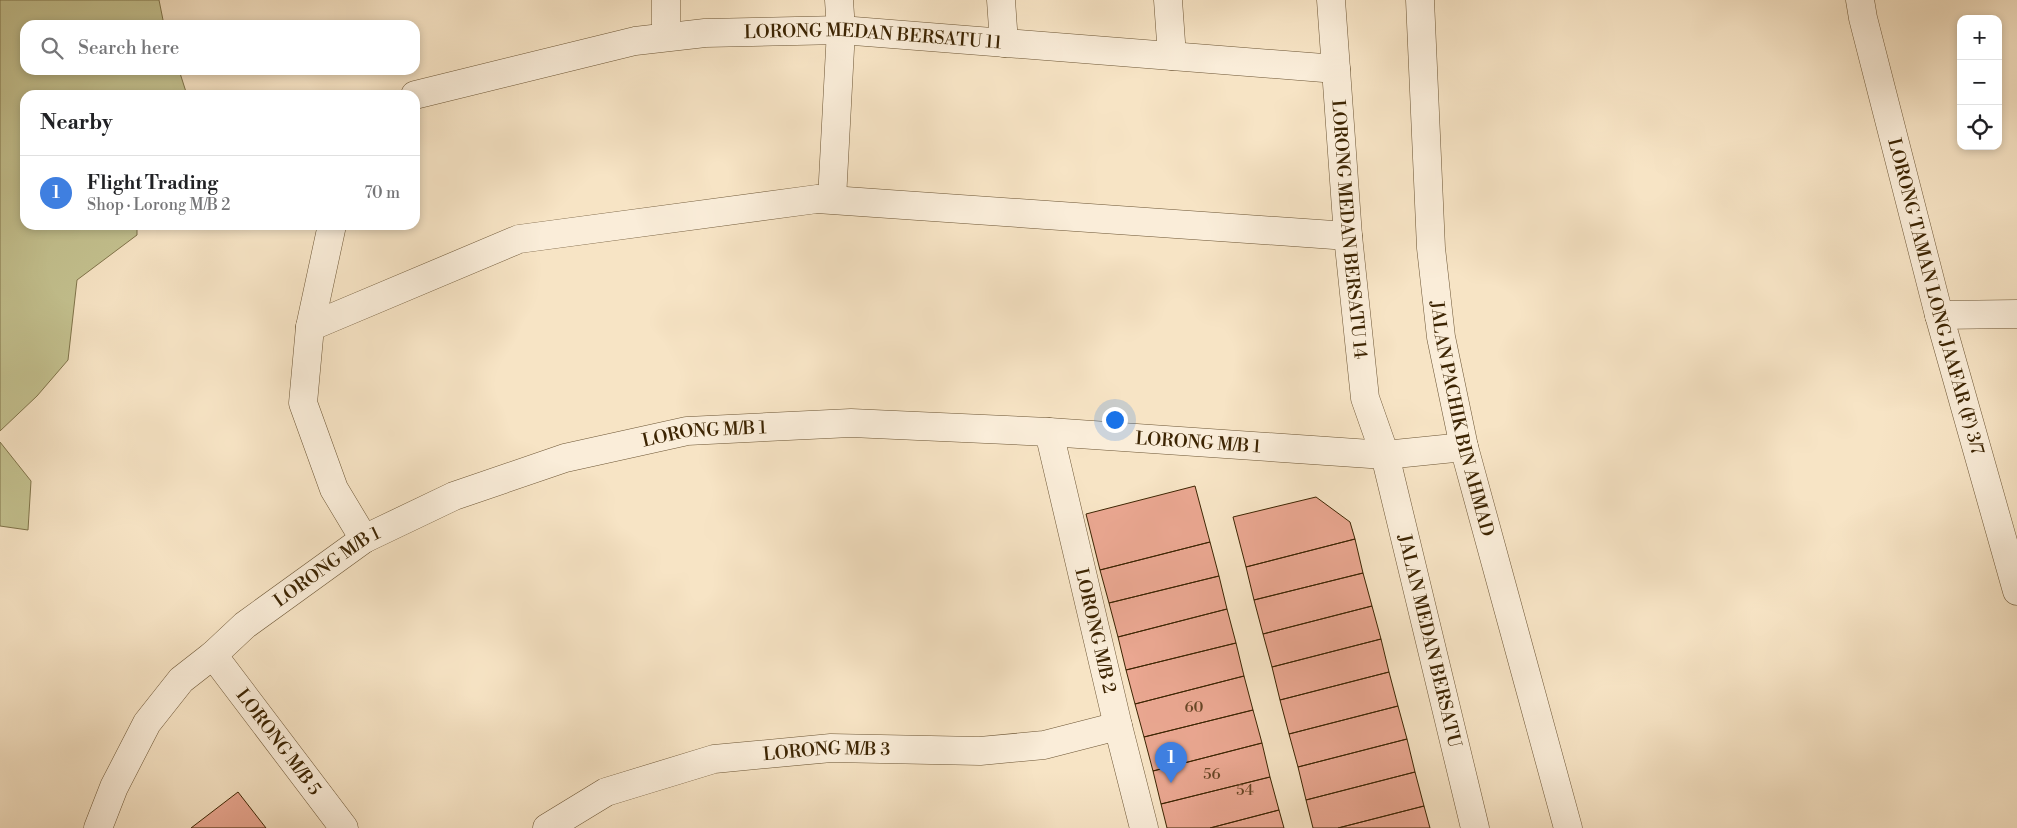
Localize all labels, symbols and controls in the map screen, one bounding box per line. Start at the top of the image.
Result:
map controls [1957,15,2002,150]
button: + [1957,15,2002,60]
street label: LORONG MEDAN BERSATU 11 [744,19,1003,55]
search box [20,20,420,75]
icon: search [38,34,66,62]
text: Search here [78,36,179,60]
button: − [1957,60,2002,105]
street label: LORONG MEDAN BERSATU 14 [1326,99,1372,360]
button: locate [1957,105,2002,150]
text: Nearby [40,110,113,136]
street label: LORONG TAMAN LONG JAAFAR (F) 3/7 [1882,136,1989,457]
text: Flight Trading [87,171,218,195]
text: 1 [52,183,60,203]
text: 70 m [364,183,400,203]
text: Shop · Lorong M/B 2 [87,195,230,215]
street label: JALAN PACHIK BIN AHMAD [1425,299,1499,539]
your location [1102,407,1128,433]
street label: LORONG M/B 1 [640,416,767,453]
street label: LORONG M/B 1 [1135,427,1262,458]
street label: LORONG M/B 1 [269,522,384,613]
street label: JALAN MEDAN BERSATU [1392,531,1466,750]
street label: LORONG M/B 2 [1069,566,1121,696]
street label: LORONG M/B 5 [231,684,326,800]
house number: 60 [1184,698,1204,717]
street label: LORONG M/B 3 [762,737,891,766]
pin: 1 [1155,742,1187,783]
house number: 56 [1203,765,1221,784]
house number: 54 [1236,781,1254,800]

